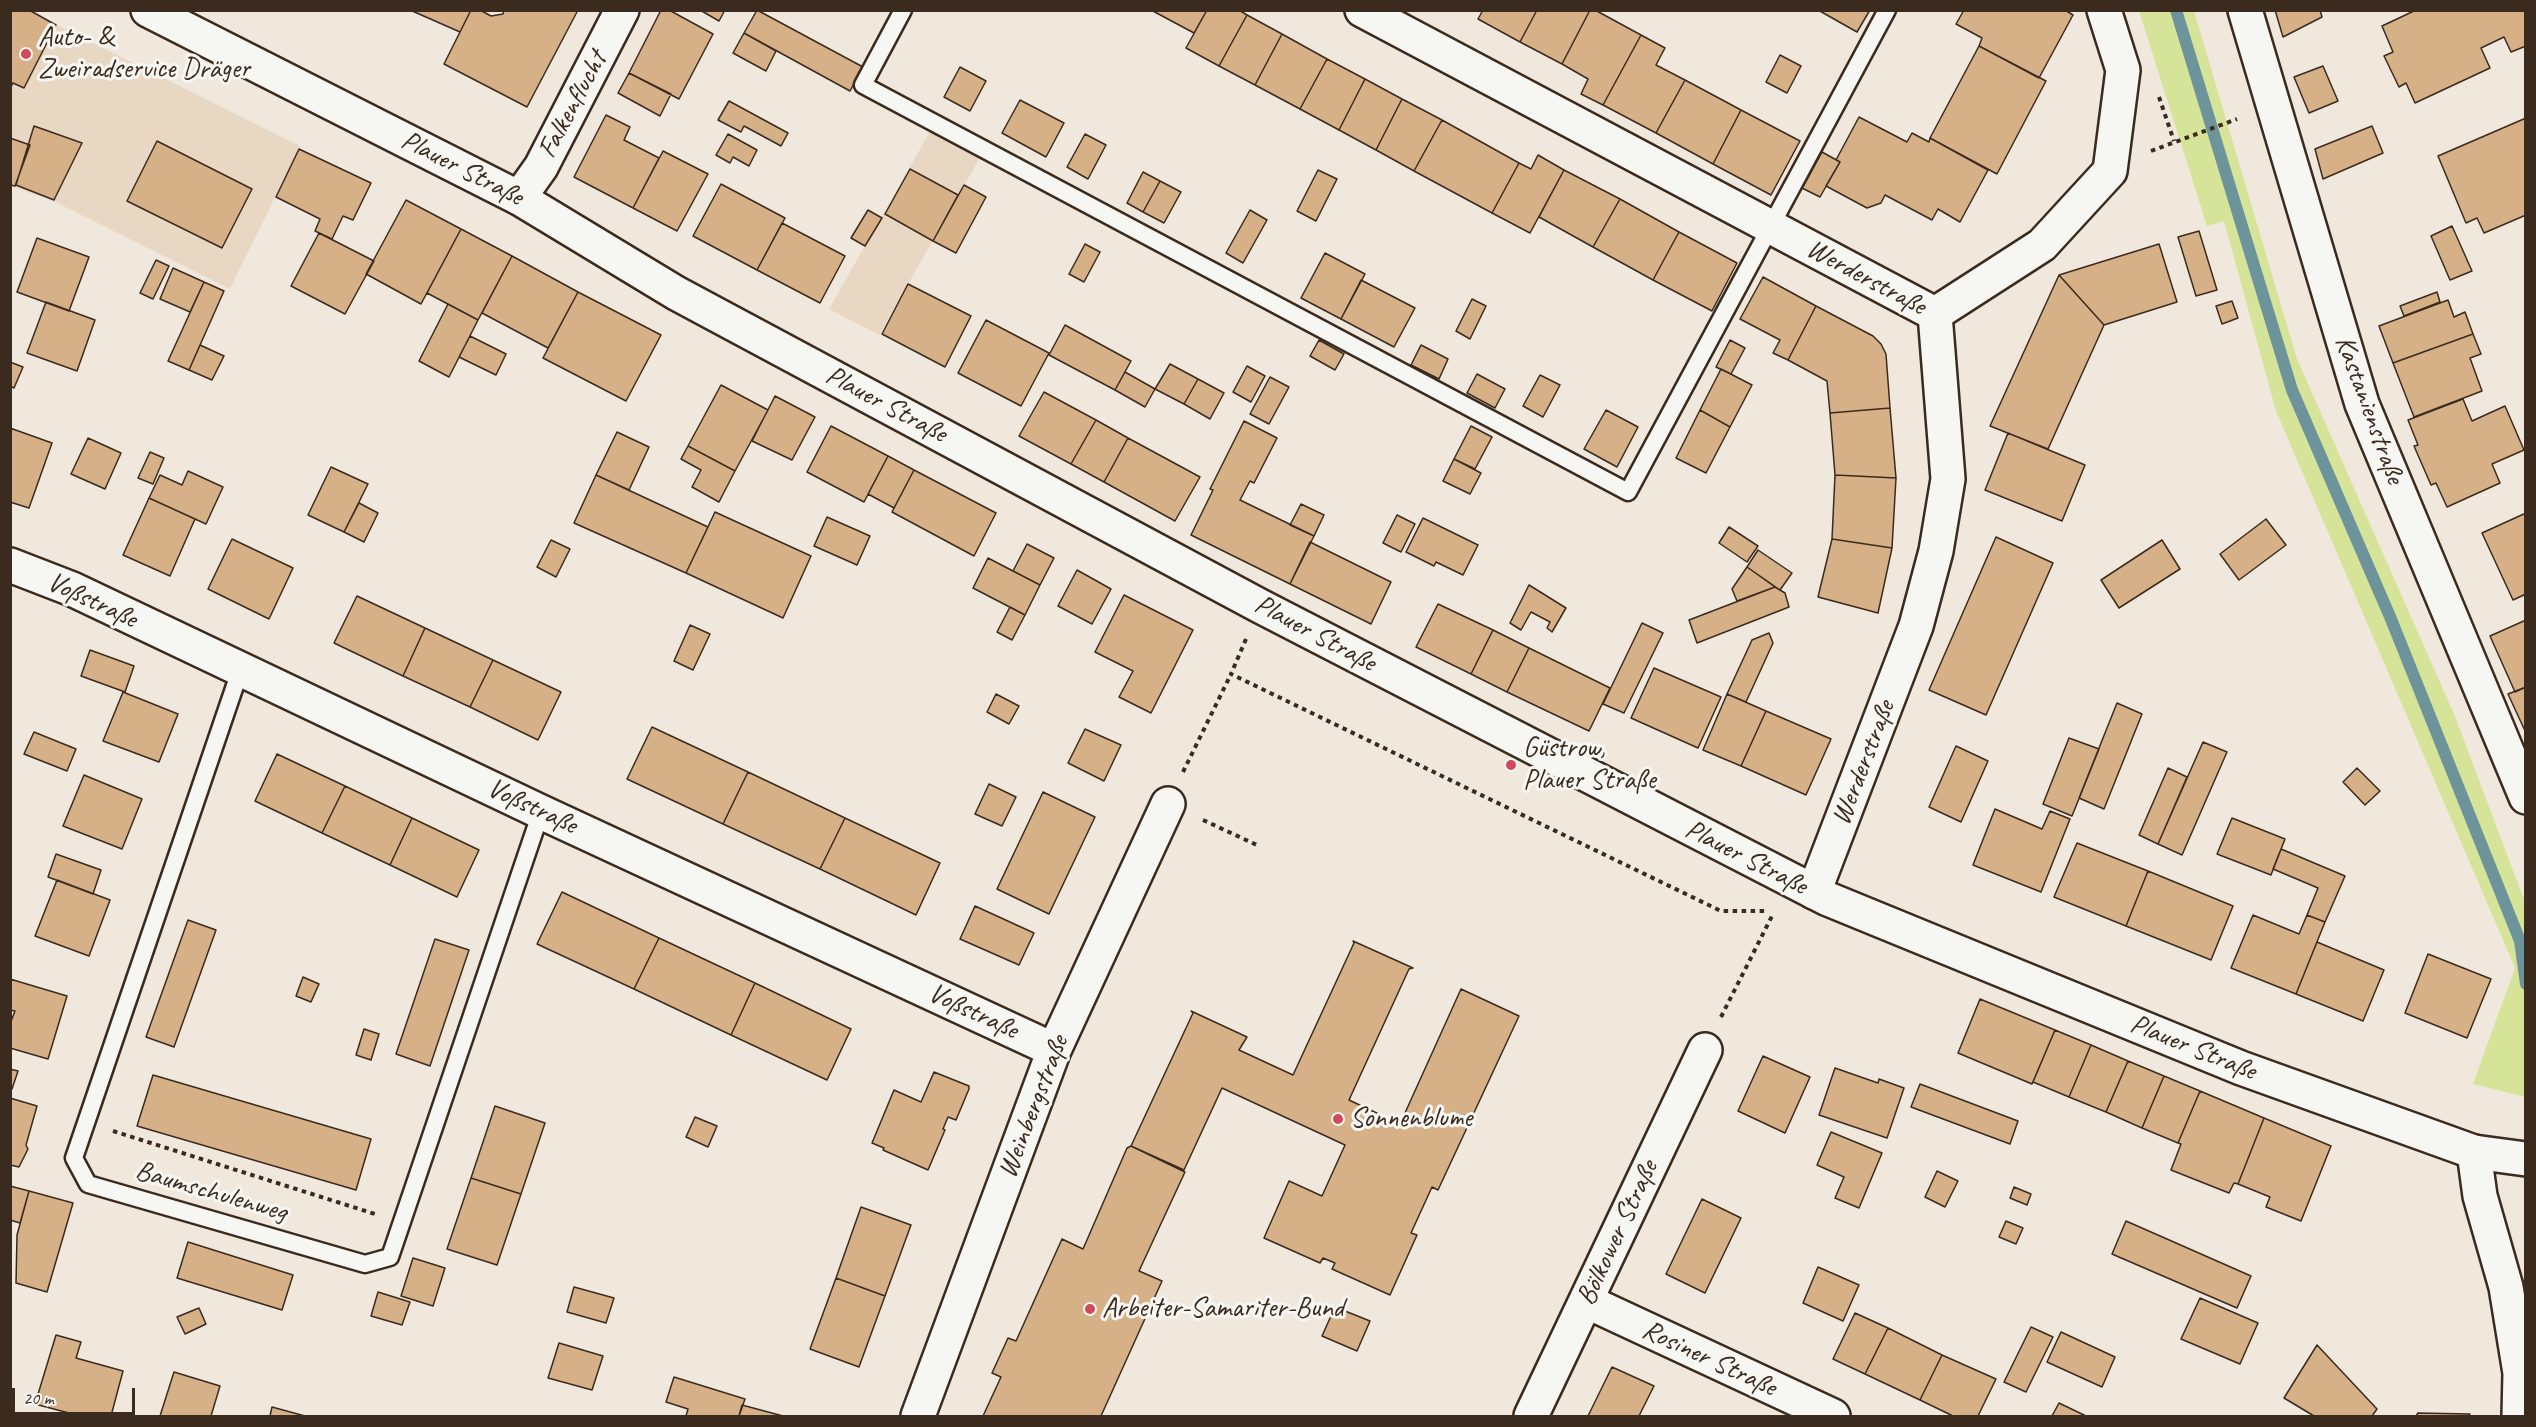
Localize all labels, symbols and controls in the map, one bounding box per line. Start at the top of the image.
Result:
place label: Auto- & Zweiradservice Dräger [38,21,250,87]
street label: Falkenflucht [531,46,615,164]
marker: Auto- & Zweiradservice Dräger [19,47,33,61]
street label: Plauer Straße [395,124,529,214]
street label: Werderstraße [1801,233,1931,323]
street label: Kastanienstraße [2327,331,2411,489]
street label: Plauer Straße [820,359,952,451]
street label: Voßstraße [42,566,142,636]
street label: Plauer Straße [1249,588,1381,680]
street label: Werderstraße [1825,696,1903,830]
place label: Güstrow, Plauer Straße [1523,732,1656,798]
marker: Güstrow, Plauer Straße [1504,758,1518,772]
street label: Voßstraße [482,772,582,842]
street label: Plauer Straße [1679,813,1813,903]
street label: Voßstraße [923,977,1023,1047]
street label: Plauer Straße [2125,1008,2261,1088]
street label: Weinbergstraße [991,1031,1077,1183]
place label: Sonnenblume [1350,1102,1472,1136]
marker: Sonnenblume [1331,1112,1345,1126]
street label: Baumschulenweg [131,1154,291,1230]
street label: Bölkower Straße [1570,1155,1666,1311]
place label: Arbeiter-Samariter-Bund [1102,1292,1344,1326]
marker: Arbeiter-Samariter-Bund [1083,1302,1097,1316]
street label: Rosiner Straße [1637,1313,1781,1405]
scale bar [15,1376,138,1414]
text: 20 m [23,1387,54,1409]

